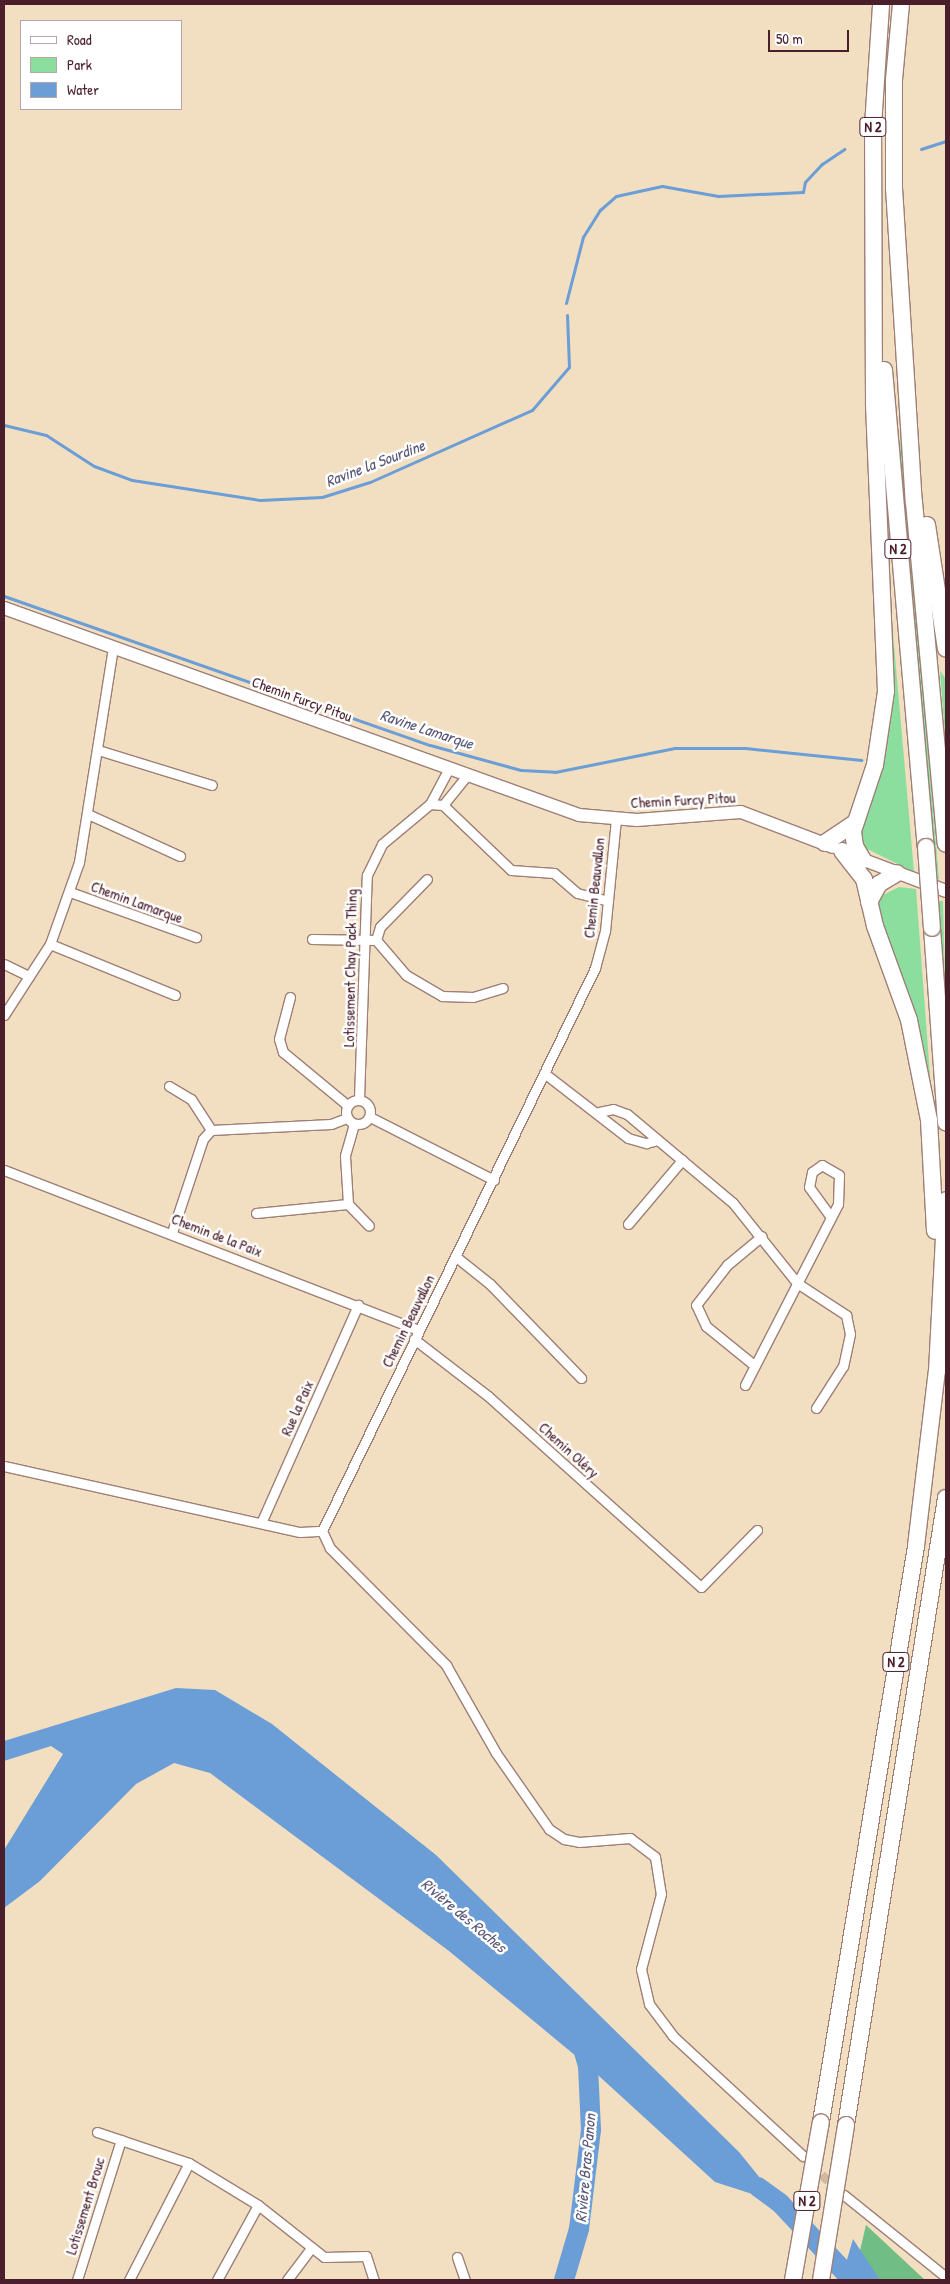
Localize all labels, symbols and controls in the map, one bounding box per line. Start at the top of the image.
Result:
legend [20,20,182,110]
scale bar [770,20,851,52]
text: 50 m [776,28,803,49]
text: Road [67,29,92,50]
text: Park [67,54,92,75]
text: Water [67,79,99,100]
road number: N 2 [859,115,887,138]
water label: Ravine la Sourdine [323,435,427,491]
road number: N 2 [884,538,912,560]
street label: Chemin Furcy Pitou [250,673,354,725]
water label: Ravine Lamarque [378,705,476,753]
street label: Chemin Furcy Pitou [630,788,736,812]
street label: Chemin Beauvallon [580,837,608,939]
street label: Chemin Lamarque [89,877,185,927]
street label: Lotissement Chay Pack Thing [340,889,360,1047]
street label: Chemin de la Paix [169,1209,265,1261]
street label: Chemin Beauvallon [378,1272,438,1370]
street label: Rue la Paix [277,1378,317,1438]
street label: Chemin Oléry [535,1418,603,1482]
road number: N 2 [882,1650,910,1674]
water label: Rivière des Roches [418,1874,510,1956]
water label: Rivière Bras Panon [571,2113,599,2223]
street label: Lotissement Brouc [62,2155,108,2257]
road number: N 2 [793,2190,821,2212]

